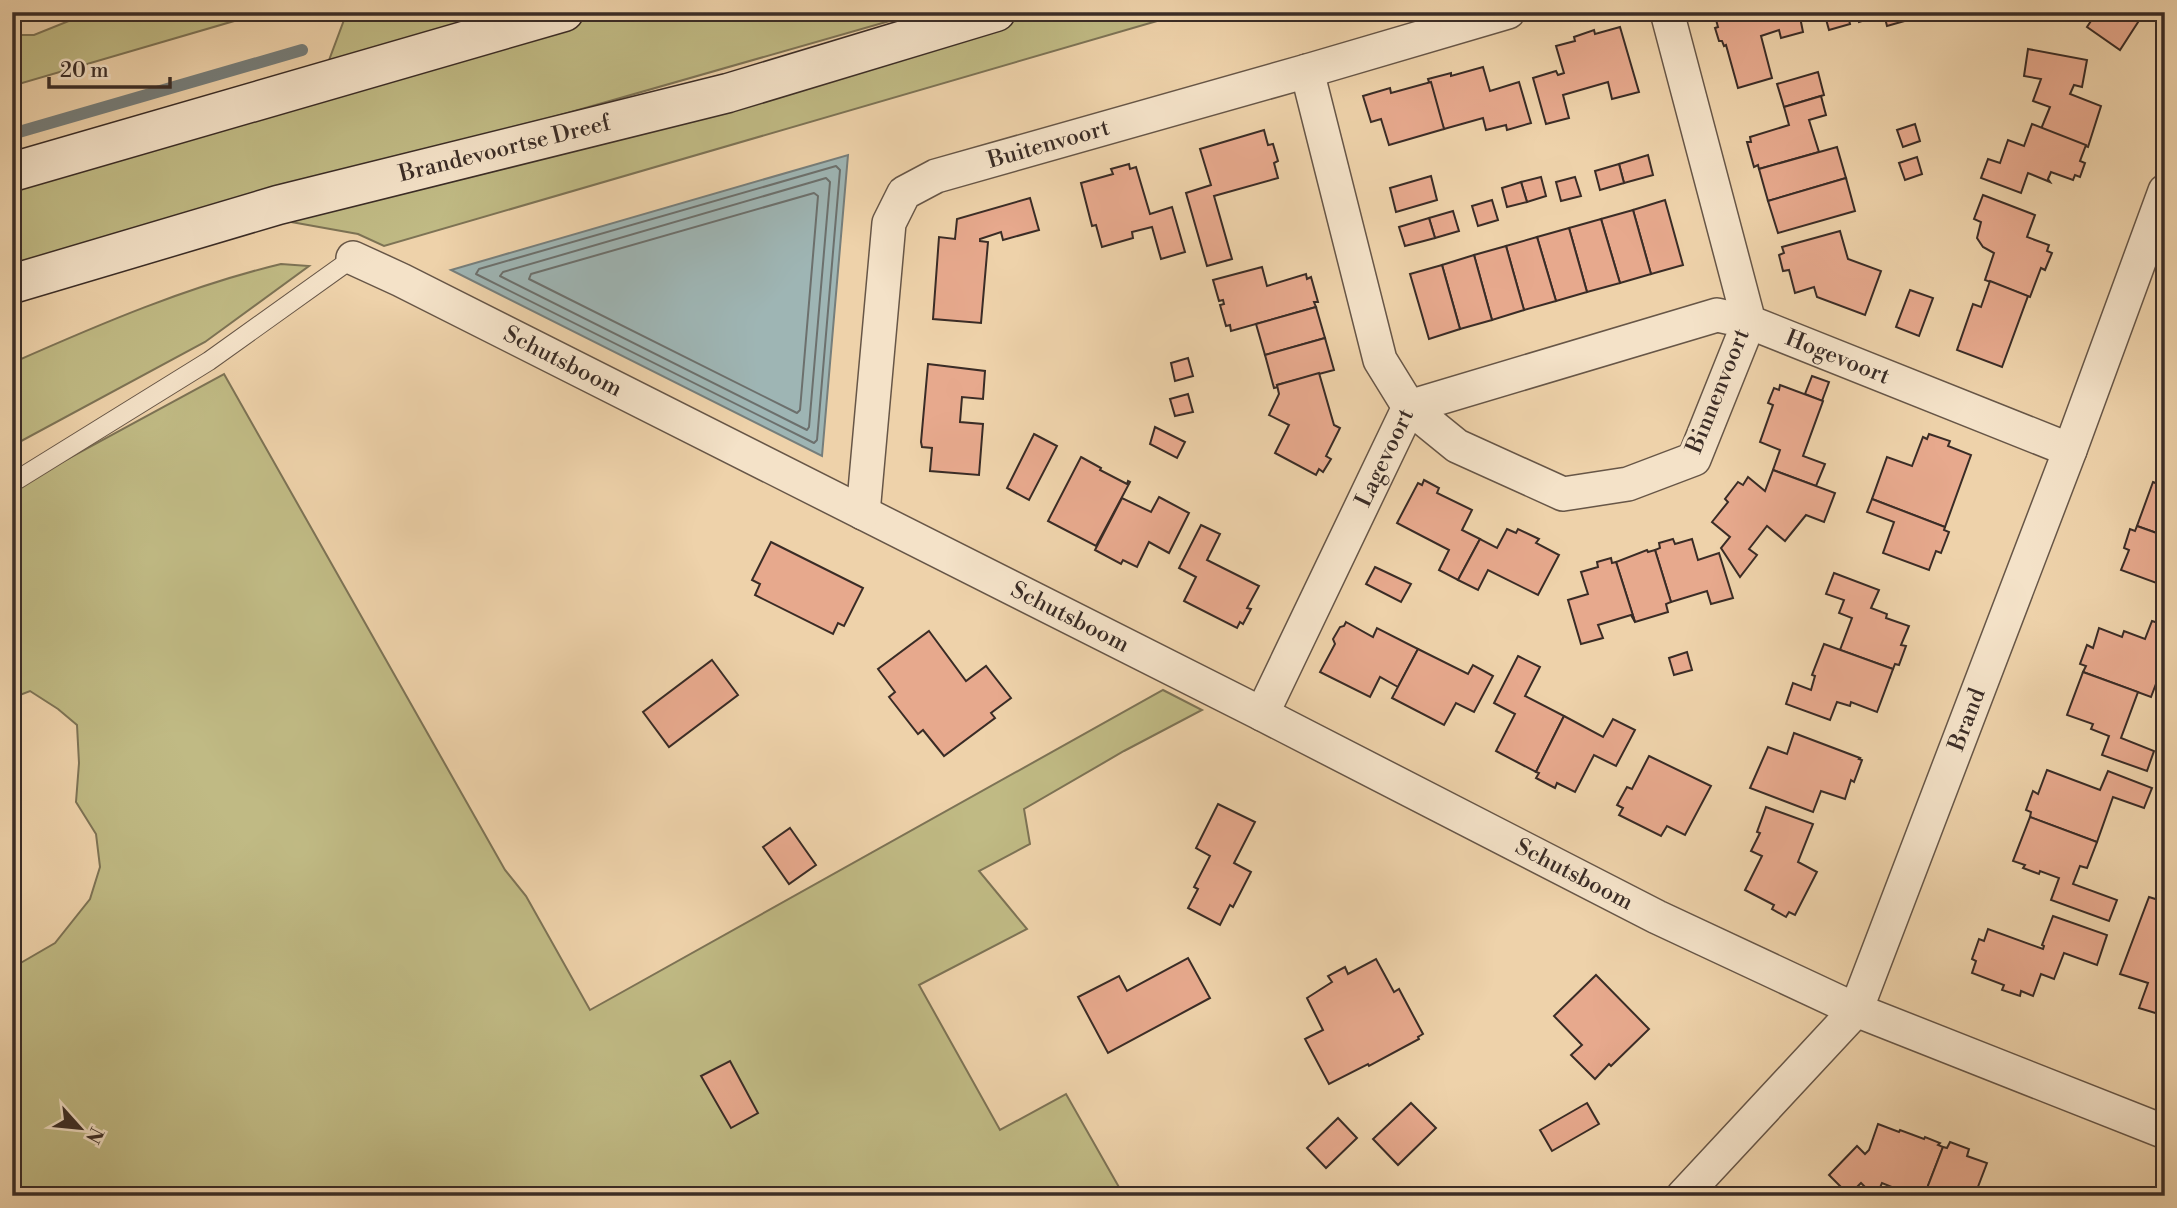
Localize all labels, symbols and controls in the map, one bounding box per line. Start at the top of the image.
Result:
scale bar [49,46,170,90]
text: 20 m [60,58,109,84]
street label: Brandevoortse Dreef [395,108,615,189]
street label: Buitenvoort [984,114,1113,175]
street label: Schutsboom [499,320,627,403]
street label: Hogevoort [1781,324,1894,391]
street label: Binnenvoort [1680,325,1756,458]
street label: Lagevoort [1349,404,1420,512]
street label: Schutsboom [1006,576,1134,659]
street label: Brand [1942,684,1992,756]
street label: Schutsboom [1510,833,1638,916]
north arrow [46,1092,116,1162]
text: N [80,1123,108,1147]

